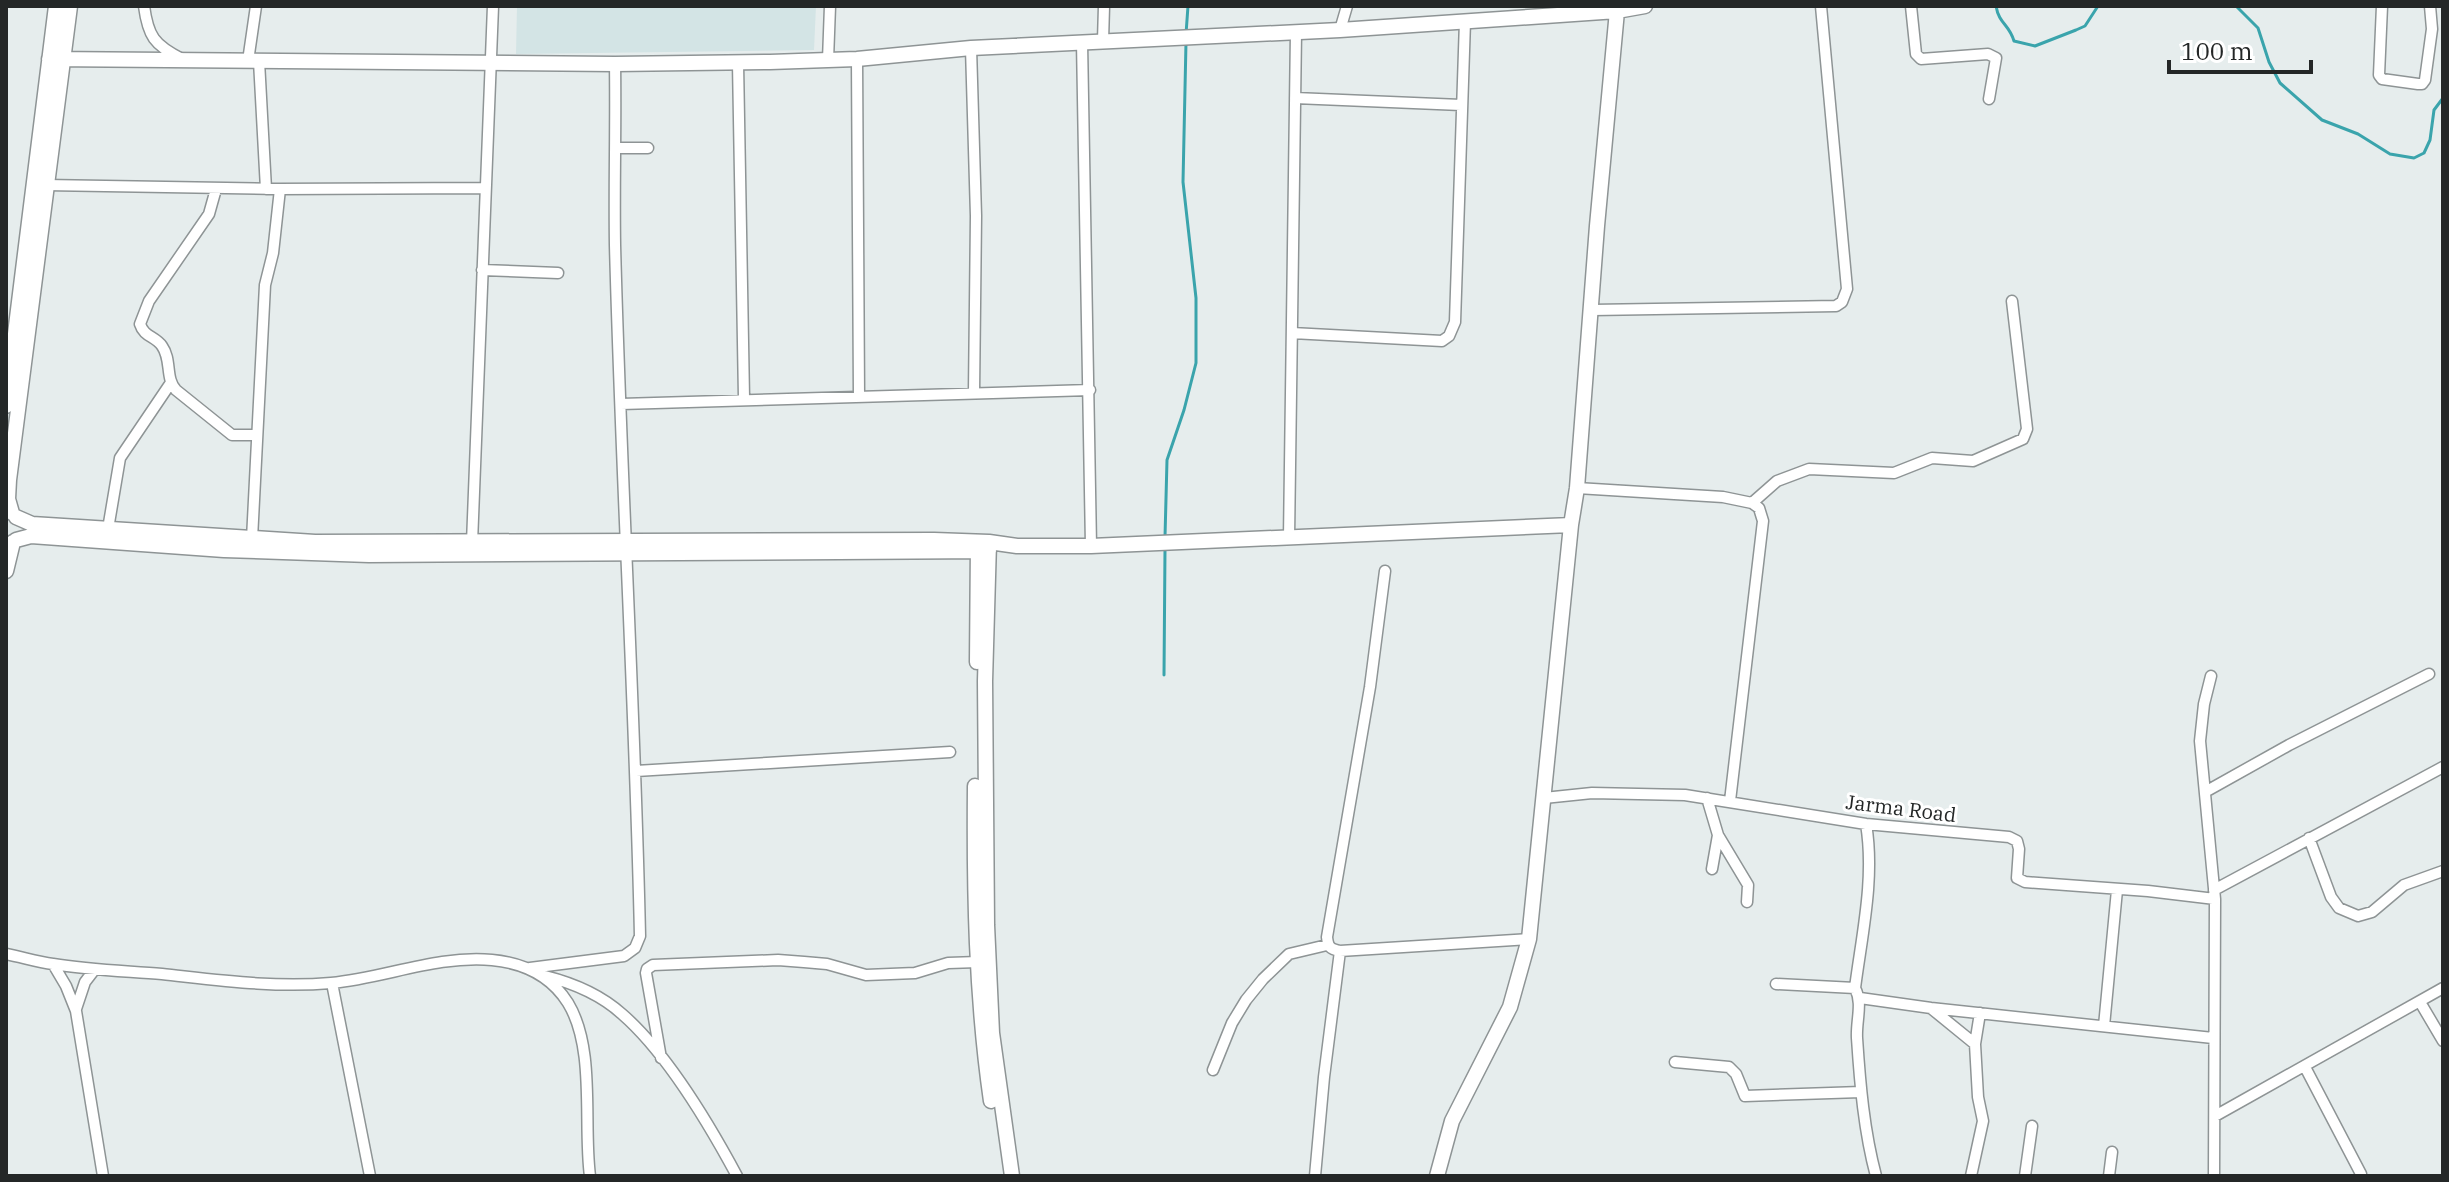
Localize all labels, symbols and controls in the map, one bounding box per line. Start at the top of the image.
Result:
scale bar [2169,24,2311,74]
text: 100 m [2181,35,2253,67]
street label: Jarma Road [1844,788,1958,828]

